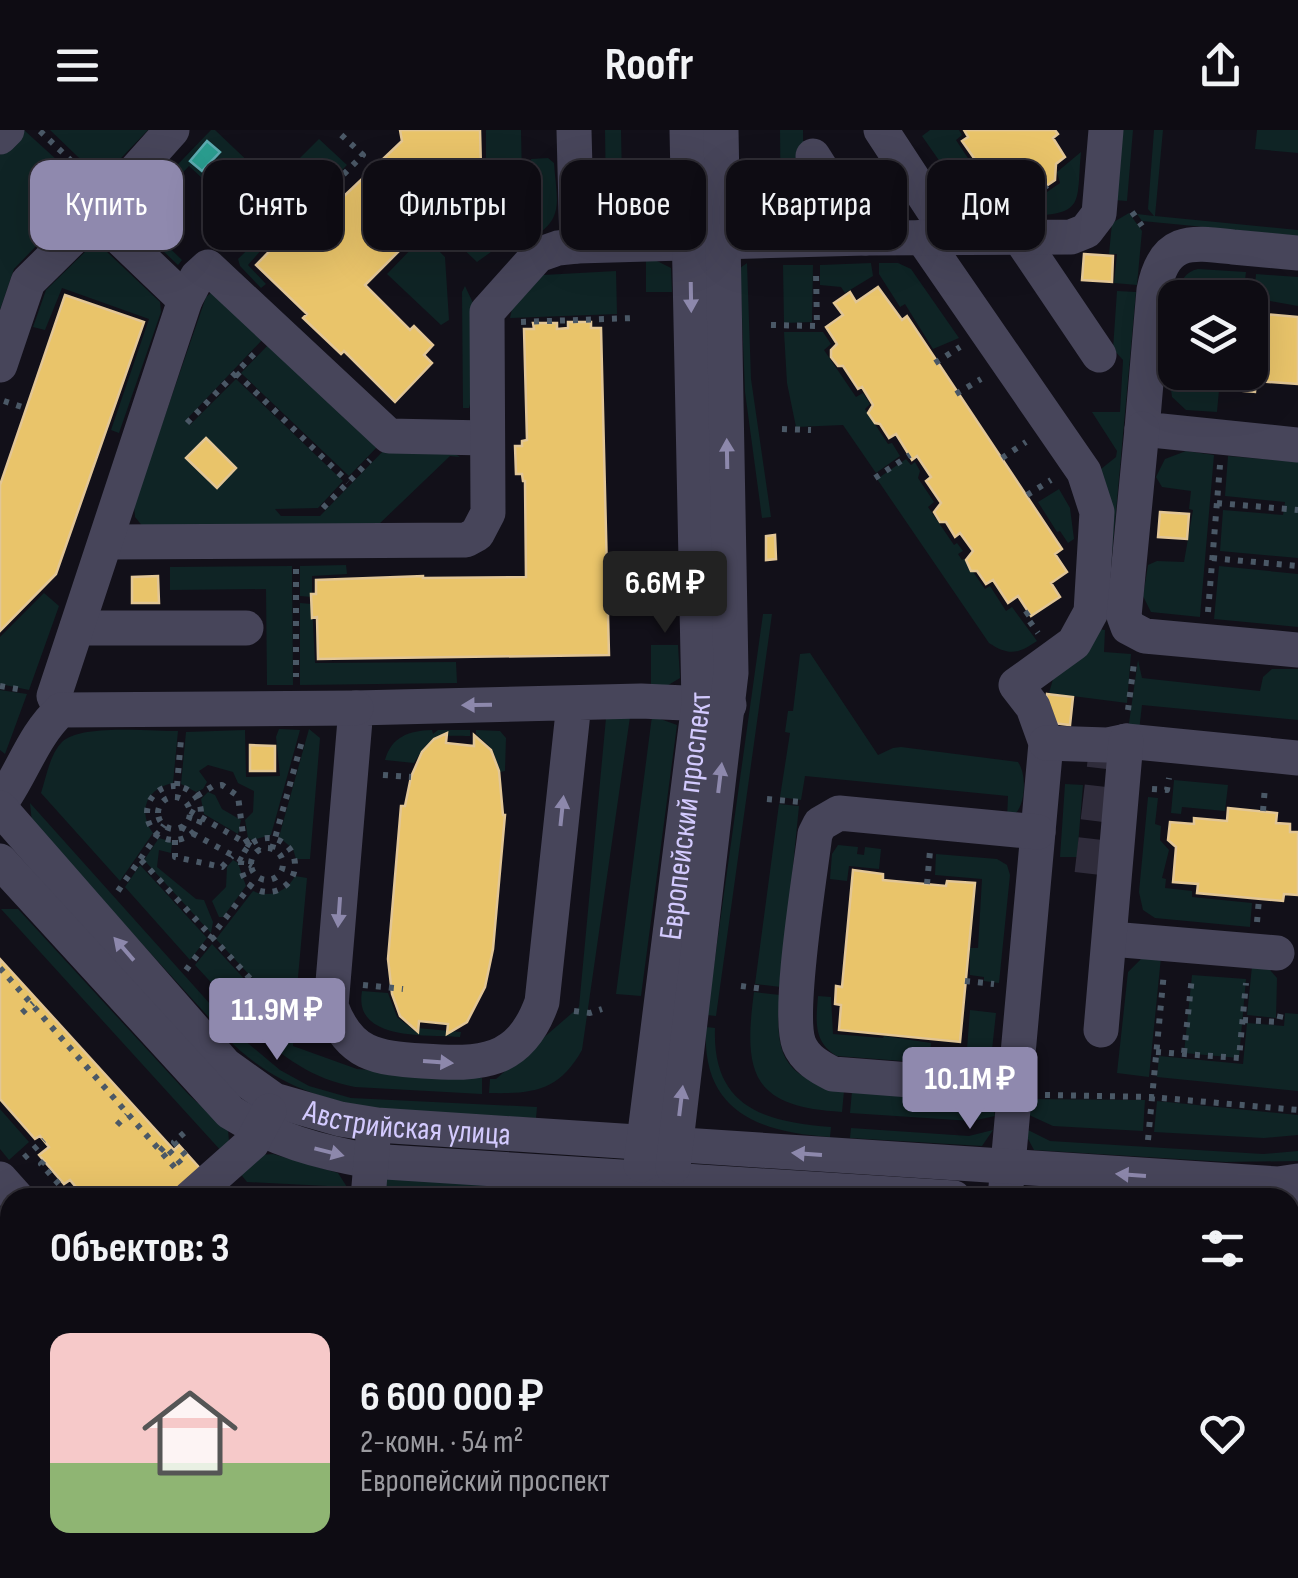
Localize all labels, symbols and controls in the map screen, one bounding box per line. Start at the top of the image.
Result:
icon: menu [50,38,105,93]
text: Roofr [605,38,693,93]
icon: share [1193,38,1248,93]
chip: Купить [30,160,183,250]
chip: Снять [203,160,343,250]
chip: Фильтры [363,160,541,250]
chip: Новое [561,160,706,250]
chip: Квартира [726,160,907,250]
chip: Дом [927,160,1045,250]
map controls [1158,280,1268,390]
button: layers [1158,280,1268,390]
one-way arrow [683,282,699,314]
one-way arrow [718,437,734,469]
pin: 6.6M ₽ [584,551,746,636]
text: 6.6M ₽ [625,564,705,603]
street label: Европейский проспект [651,691,720,942]
one-way arrow [460,698,492,714]
one-way arrow [712,762,728,793]
one-way arrow [555,795,571,827]
one-way arrow [330,897,346,928]
one-way arrow [113,937,135,962]
pin: 11.9M ₽ [185,978,369,1063]
text: 11.9M ₽ [231,991,323,1030]
pin: 10.1M ₽ [878,1047,1062,1132]
one-way arrow [423,1055,455,1071]
text: 10.1M ₽ [925,1060,1015,1099]
one-way arrow [673,1084,689,1116]
street label: Австрийская улица [298,1091,512,1155]
one-way arrow [314,1145,345,1161]
one-way arrow [790,1146,822,1162]
one-way arrow [1115,1166,1146,1182]
icon: filters [1195,1221,1250,1276]
text: Объектов: 3 [50,1223,230,1274]
text: 6 600 000 ₽ [360,1372,544,1423]
icon: home [130,1373,250,1493]
icon: heart [1195,1406,1250,1461]
text: 2-комн. · 54 m² [360,1423,523,1462]
text: Европейский проспект [360,1462,610,1501]

